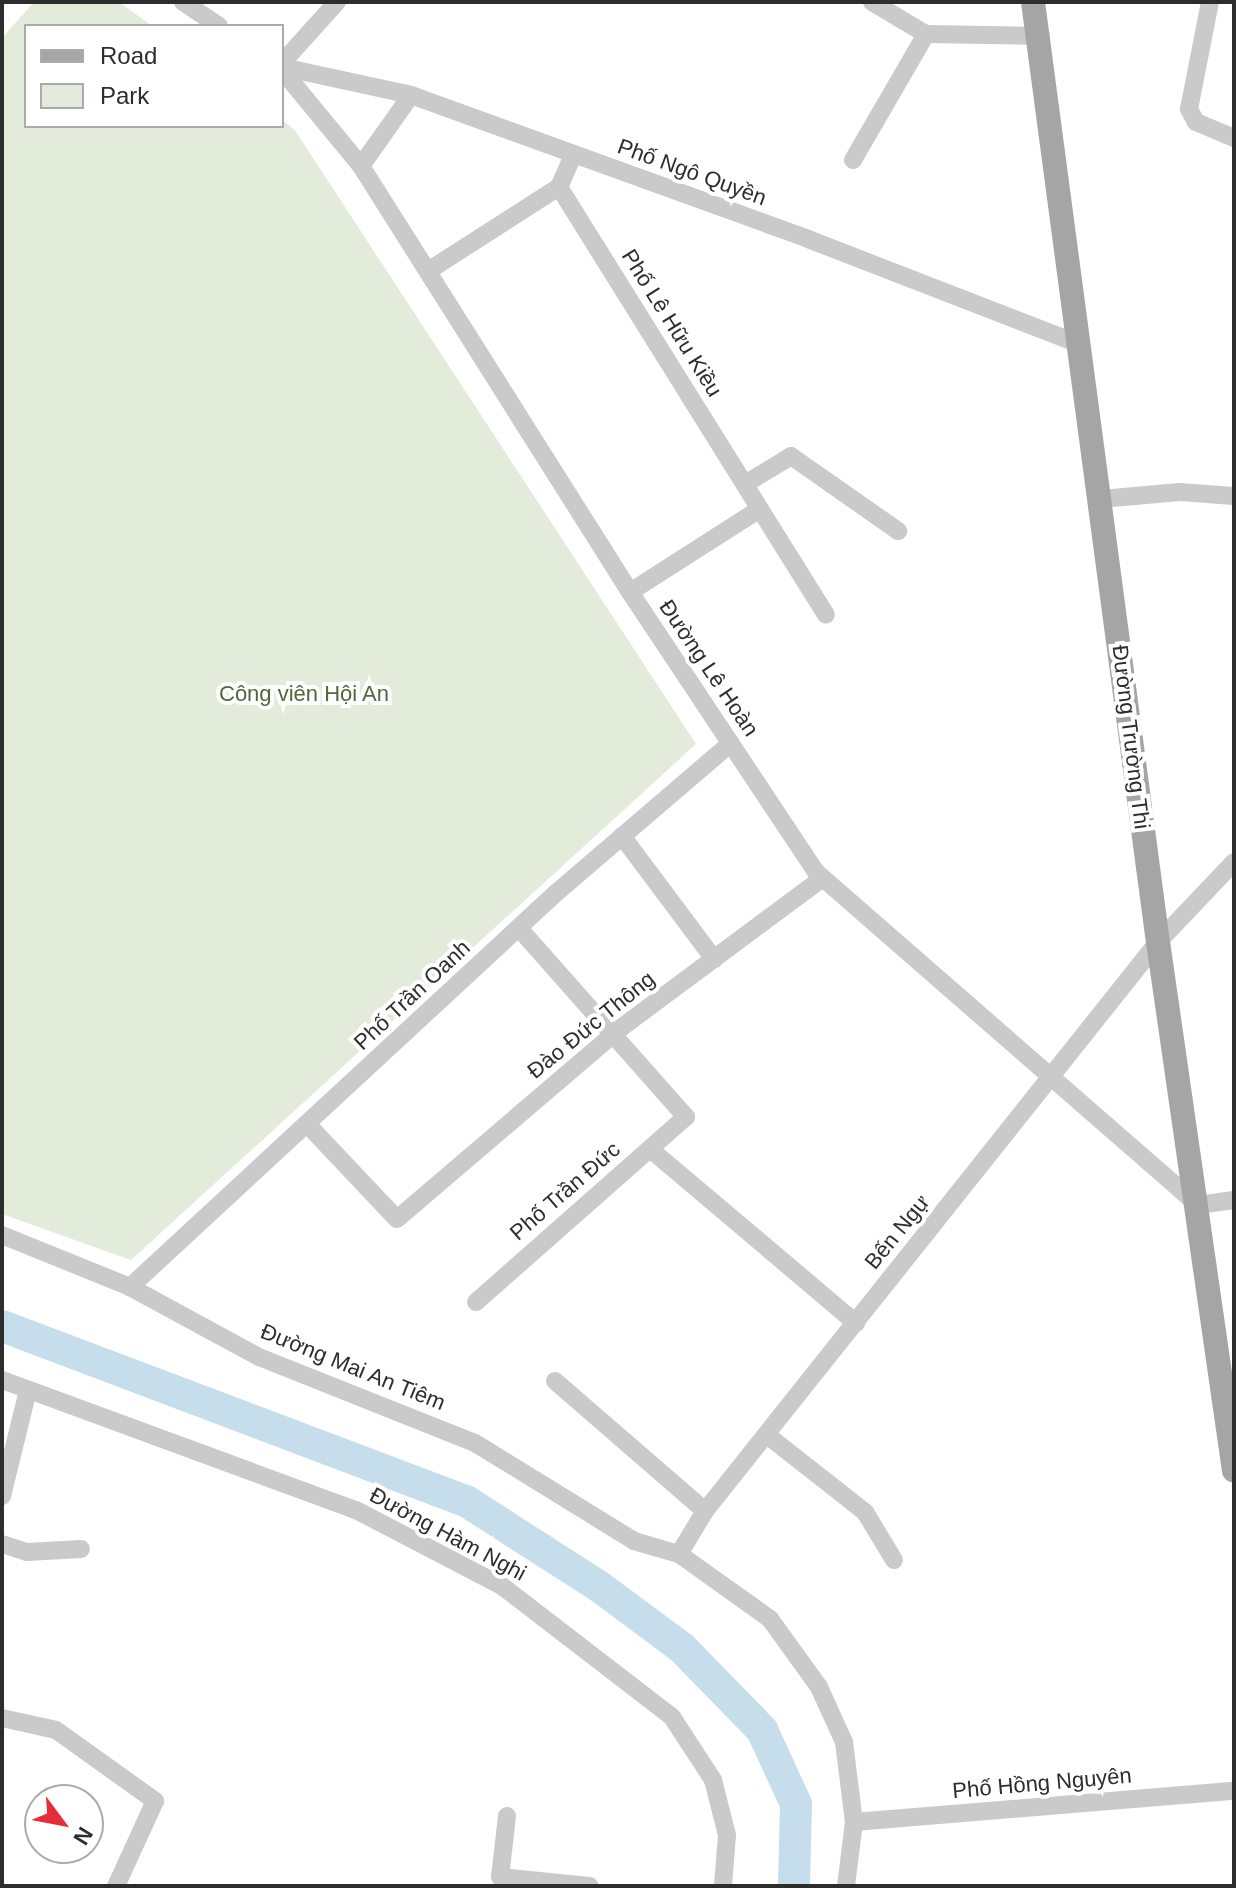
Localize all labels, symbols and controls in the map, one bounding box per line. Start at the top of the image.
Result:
legend [24,24,284,128]
text: Road [100,42,157,69]
text: Park [100,82,149,109]
street label: Phố Ngô Quyền [614,133,770,211]
street label: Phố Lê Hữu Kiều [616,244,728,402]
street label: Đường Lê Hoàn [654,595,764,741]
street label: Đường Trường Thi [1107,643,1155,831]
park label: Công viên Hội An [218,681,390,707]
street label: Phố Trần Oanh [348,934,476,1056]
street label: Đào Đức Thông [522,965,660,1085]
street label: Phố Trần Đức [504,1136,626,1246]
street label: Bến Ngự [859,1189,935,1275]
street label: Đường Mai An Tiêm [256,1318,450,1416]
street label: Đường Hàm Nghi [365,1482,531,1586]
street label: Phố Hồng Nguyên [951,1762,1133,1804]
north arrow [24,1784,104,1864]
text: N [68,1823,98,1849]

